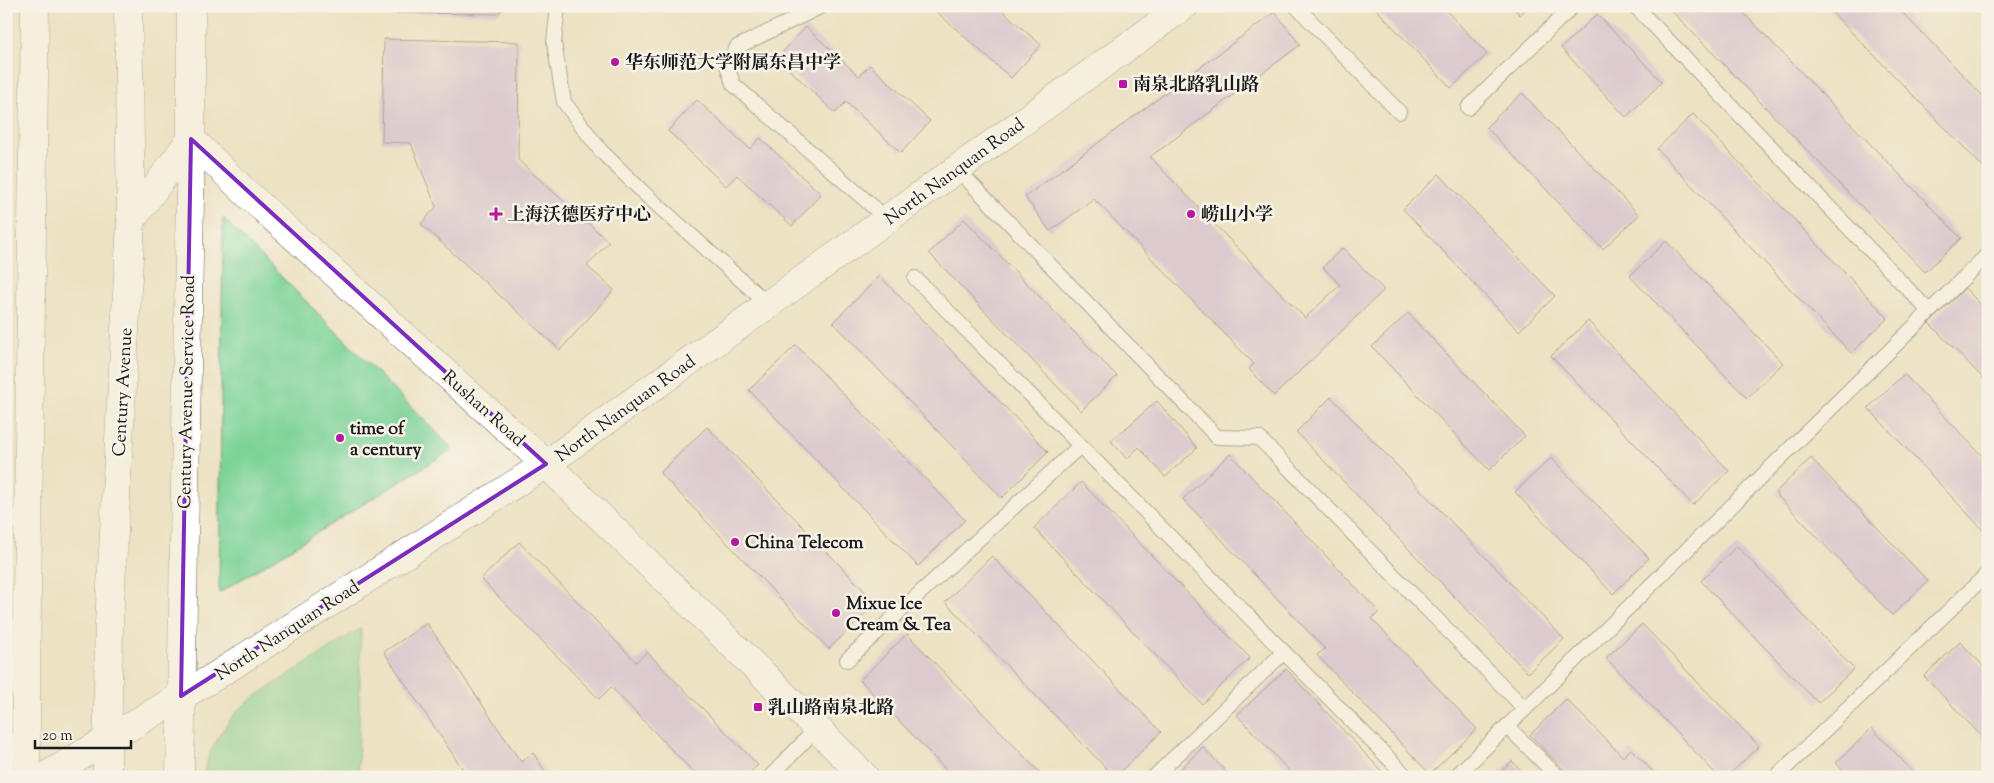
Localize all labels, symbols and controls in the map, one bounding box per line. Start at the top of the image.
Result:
place label: 华东师范大学附属东昌中学 [625,51,841,77]
marker: 华东师范大学附属东昌中学 [609,56,621,68]
place label: 南泉北路乳山路 [1133,73,1259,99]
marker: 南泉北路乳山路 [1117,78,1129,90]
street label: North Nanquan Road [880,113,1031,232]
place label: 上海沃德医疗中心 [507,203,651,229]
place label: 崂山小学 [1201,203,1273,229]
marker: 上海沃德医疗中心 [489,207,503,221]
marker: 崂山小学 [1185,208,1197,220]
street label: Century Avenue Service Road [173,275,203,509]
street label: Century Avenue [108,327,140,457]
street label: North Nanquan Road [551,350,702,469]
street label: Rushan Road [435,365,530,454]
place label: time of a century [350,417,421,464]
marker: time of a century [334,432,346,444]
place label: China Telecom [745,531,864,557]
marker: China Telecom [729,536,741,548]
street label: North Nanquan Road [211,575,366,688]
place label: Mixue Ice Cream & Tea [846,592,952,639]
marker: Mixue Ice Cream & Tea [830,607,842,619]
place label: 乳山路南泉北路 [768,696,894,722]
marker: 乳山路南泉北路 [752,701,764,713]
scale bar [35,718,131,750]
text: 20 m [42,726,73,747]

